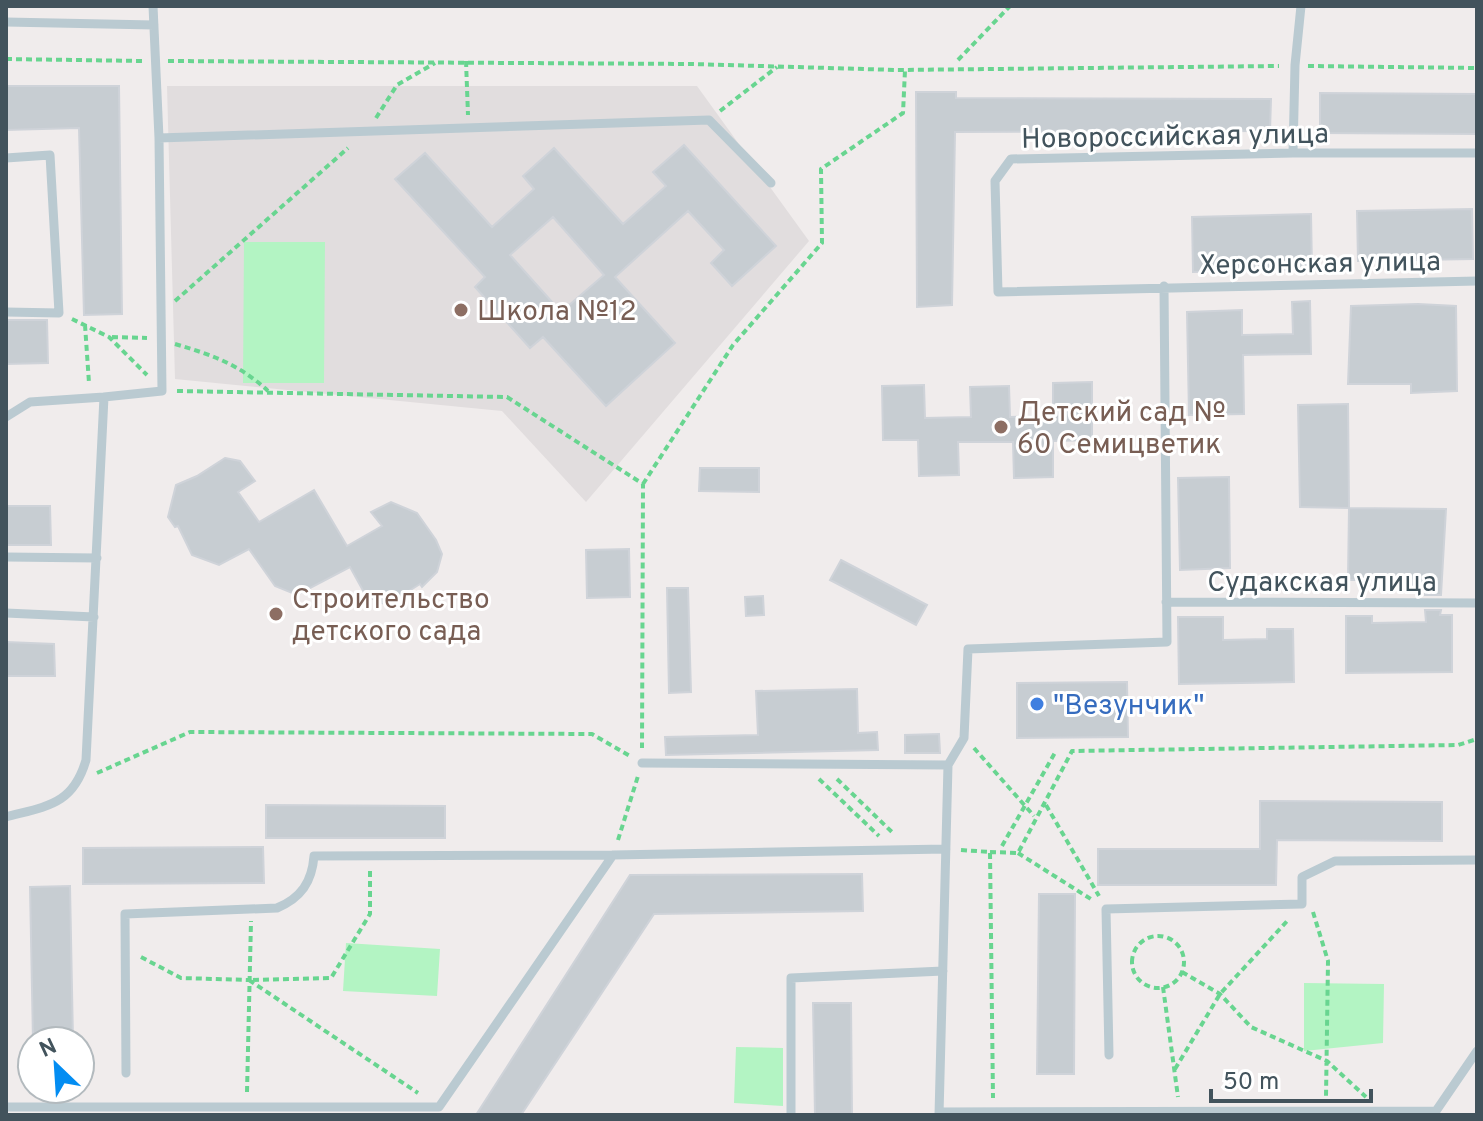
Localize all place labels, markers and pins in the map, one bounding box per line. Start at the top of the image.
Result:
place label: Школа №12 [477,295,637,331]
marker: Школа №12 [452,301,470,319]
place label: Детский сад № 60 Семицветик [1017,396,1226,464]
marker: Детский сад № 60 Семицветик [992,418,1010,436]
place label: Строительство детского сада [292,583,490,651]
marker: Строительство детского сада [267,605,285,623]
place label: "Везунчик" [1053,689,1205,725]
marker: "Везунчик" [1028,695,1046,713]

